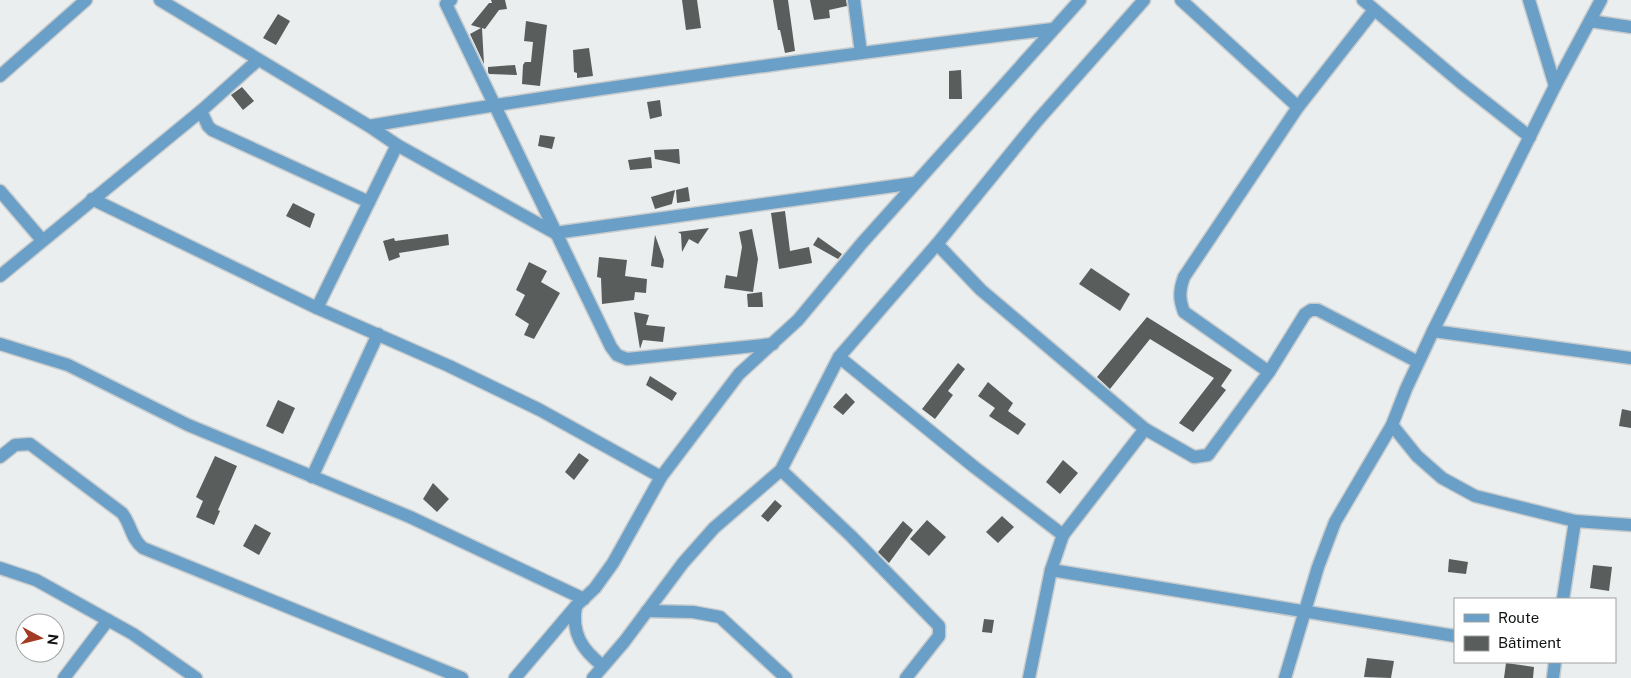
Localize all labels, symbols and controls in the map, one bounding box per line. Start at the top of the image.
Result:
legend [1454,598,1616,663]
text: Route [1498,609,1539,626]
north arrow [15,613,65,663]
text: N [44,633,62,646]
text: Bâtiment [1498,634,1561,651]

